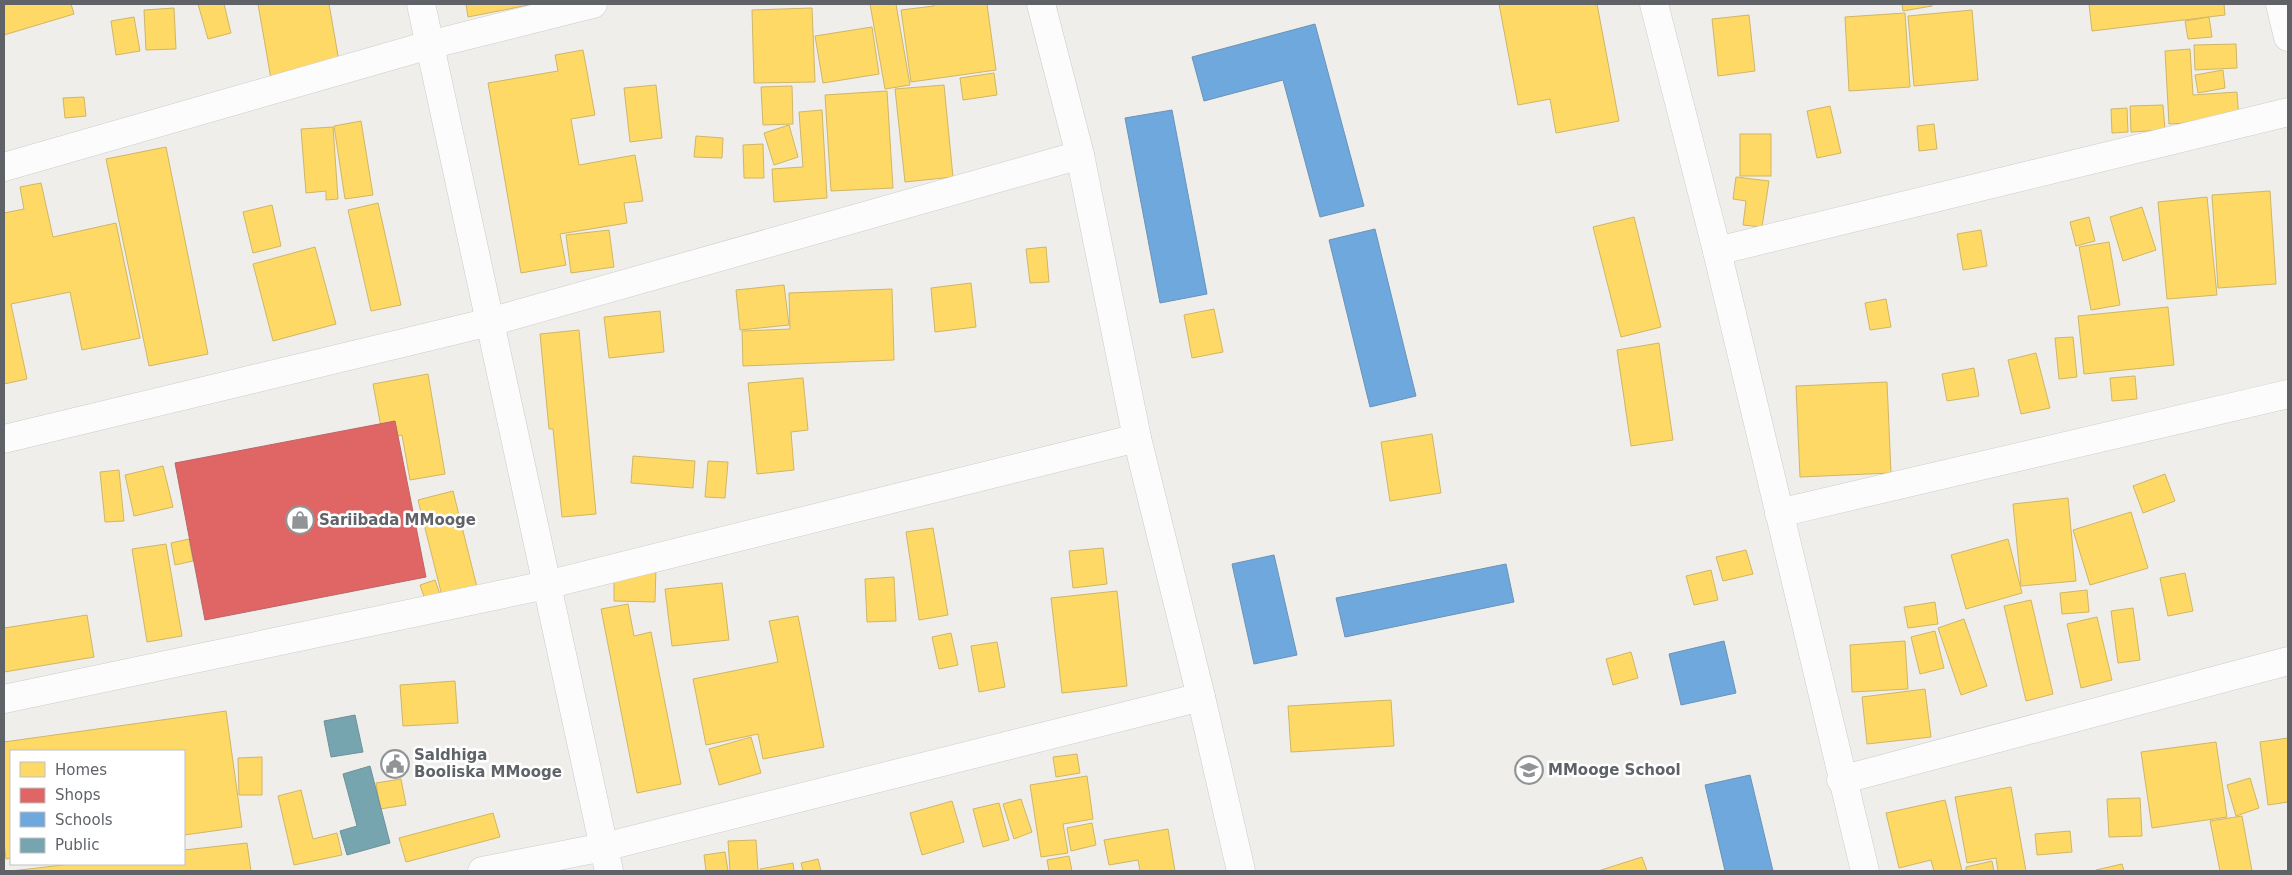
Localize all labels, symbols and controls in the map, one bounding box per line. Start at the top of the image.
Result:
shop icon: Sariibada MMooge [285,505,315,535]
place label: Sariibada MMooge [319,511,476,529]
place label: Saldhiga Booliska MMooge [414,746,562,781]
public building icon: Saldhiga Booliska MMooge [380,749,410,779]
legend [10,750,185,865]
school or university icon: MMooge School [1514,755,1544,785]
text: Homes [55,761,107,779]
place label: MMooge School [1548,761,1681,779]
text: Shops [55,786,101,804]
text: Schools [55,811,113,829]
text: Public [55,836,99,854]

